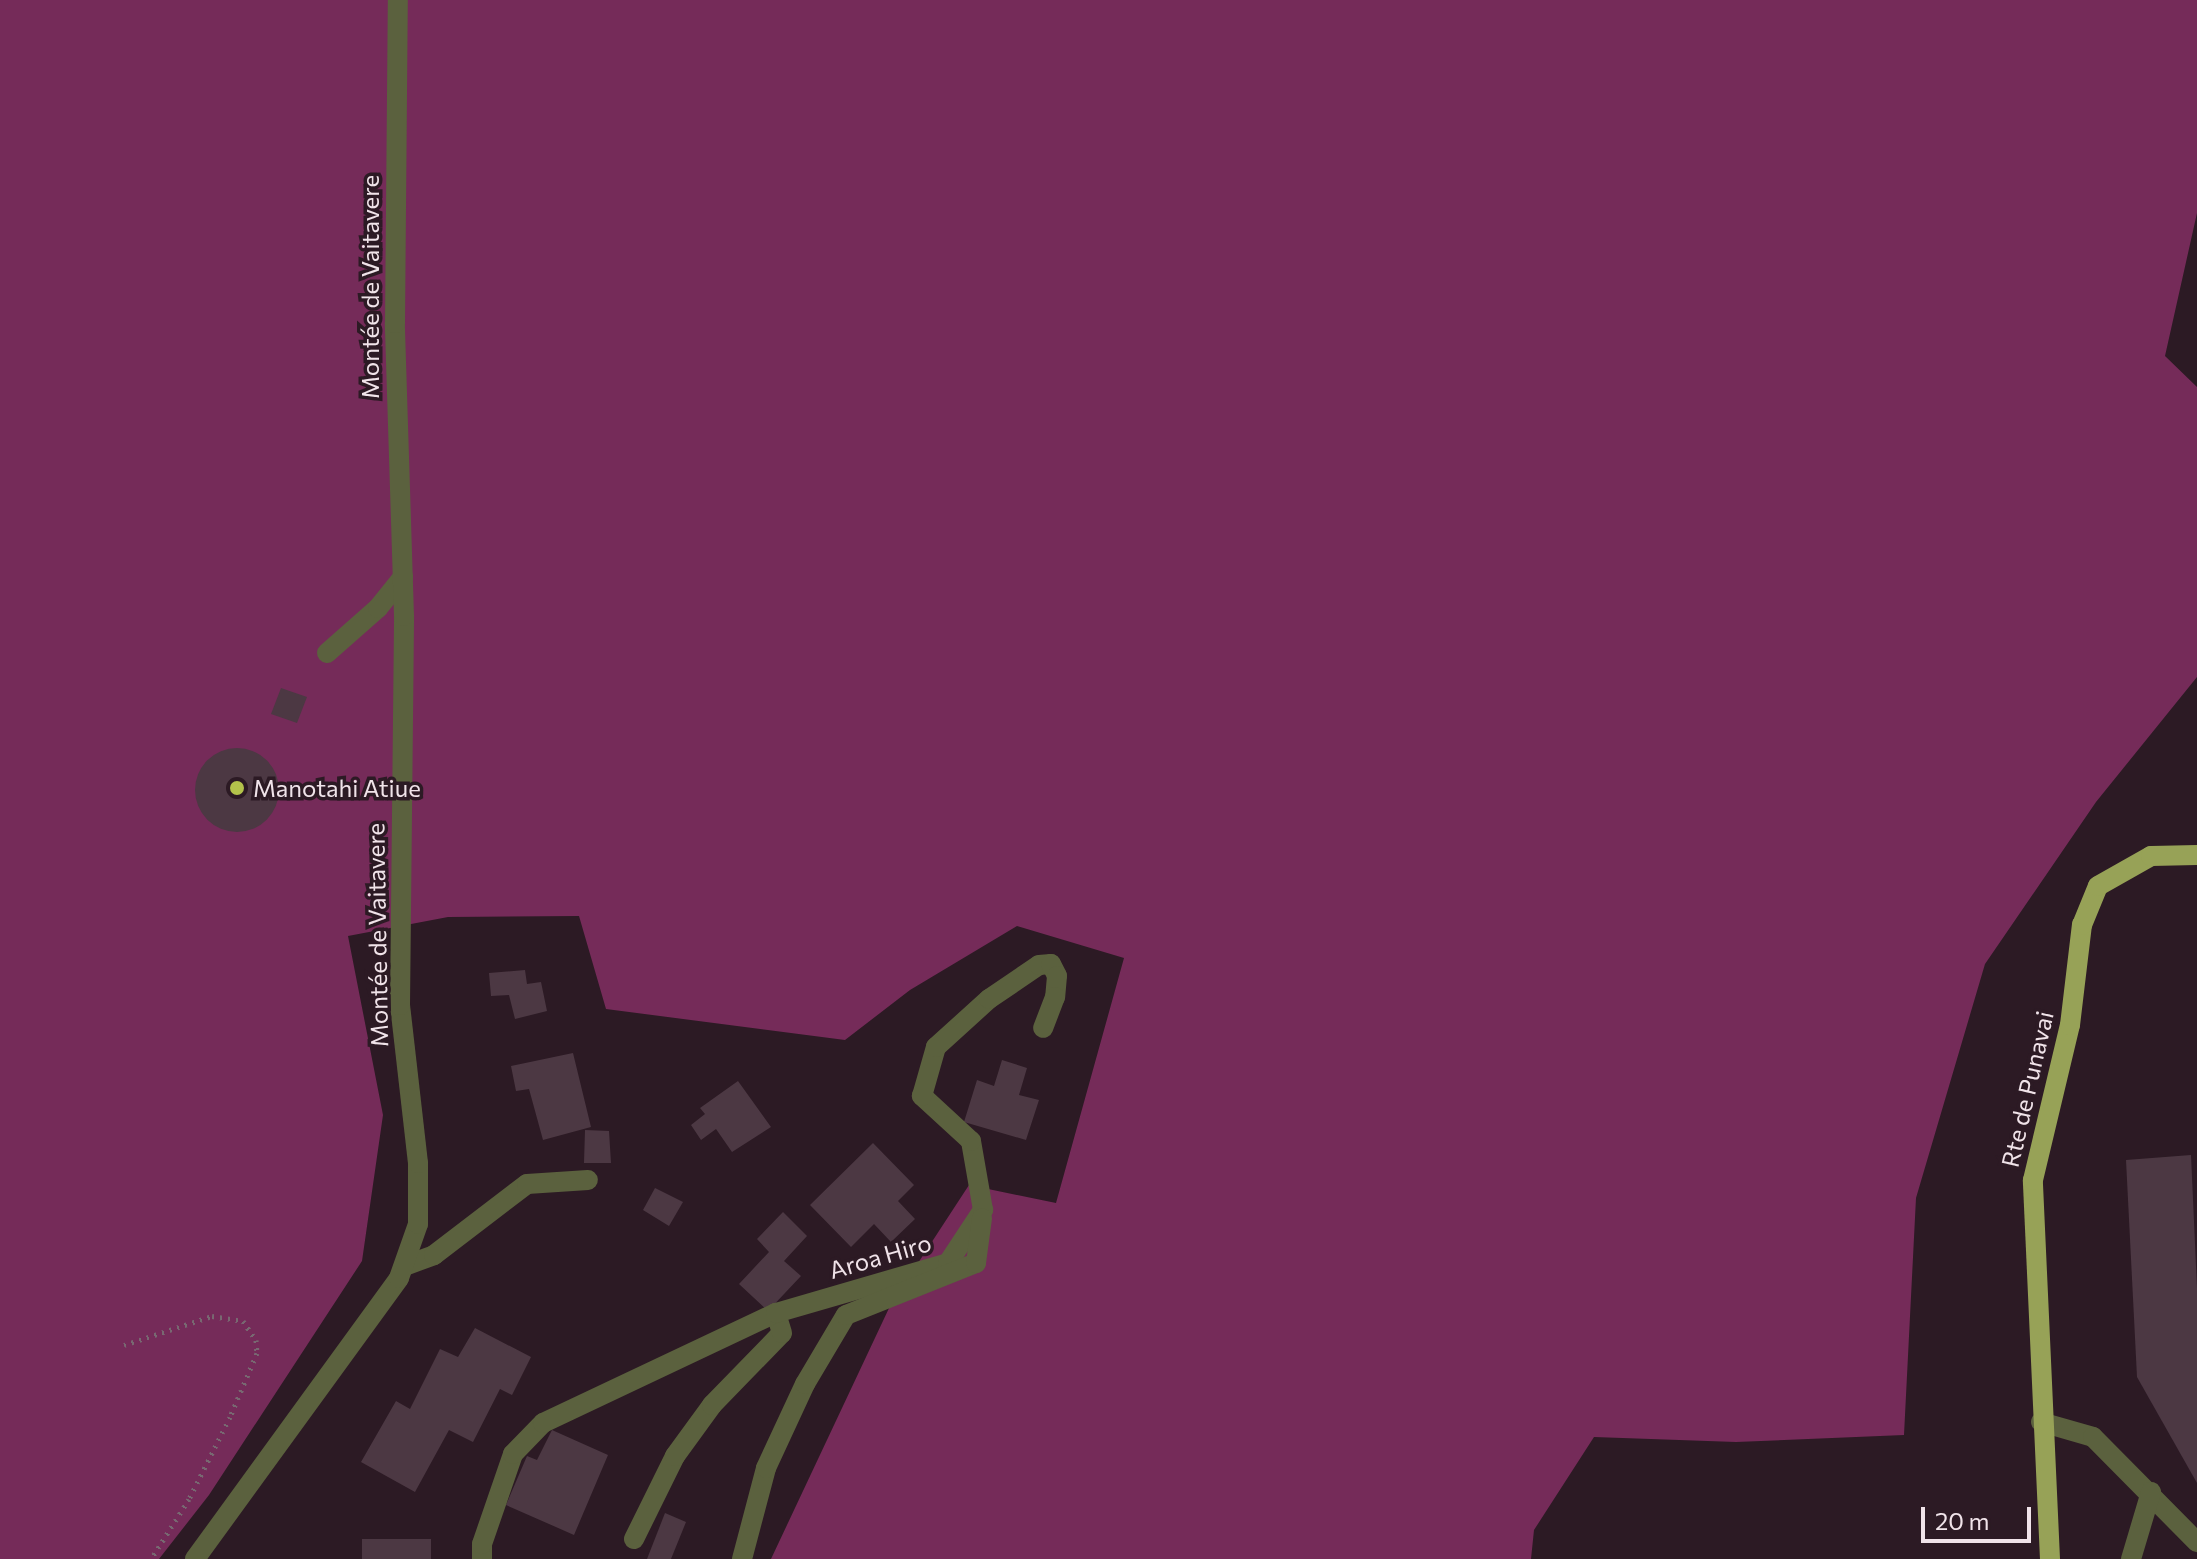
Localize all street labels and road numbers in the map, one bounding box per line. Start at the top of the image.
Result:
street label: Montée de Vaitavere [356,175,384,399]
street label: Montée de Vaitavere [361,823,393,1047]
street label: Rte de Punavai [1995,1008,2059,1170]
street label: Aroa Hiro [826,1228,934,1284]

